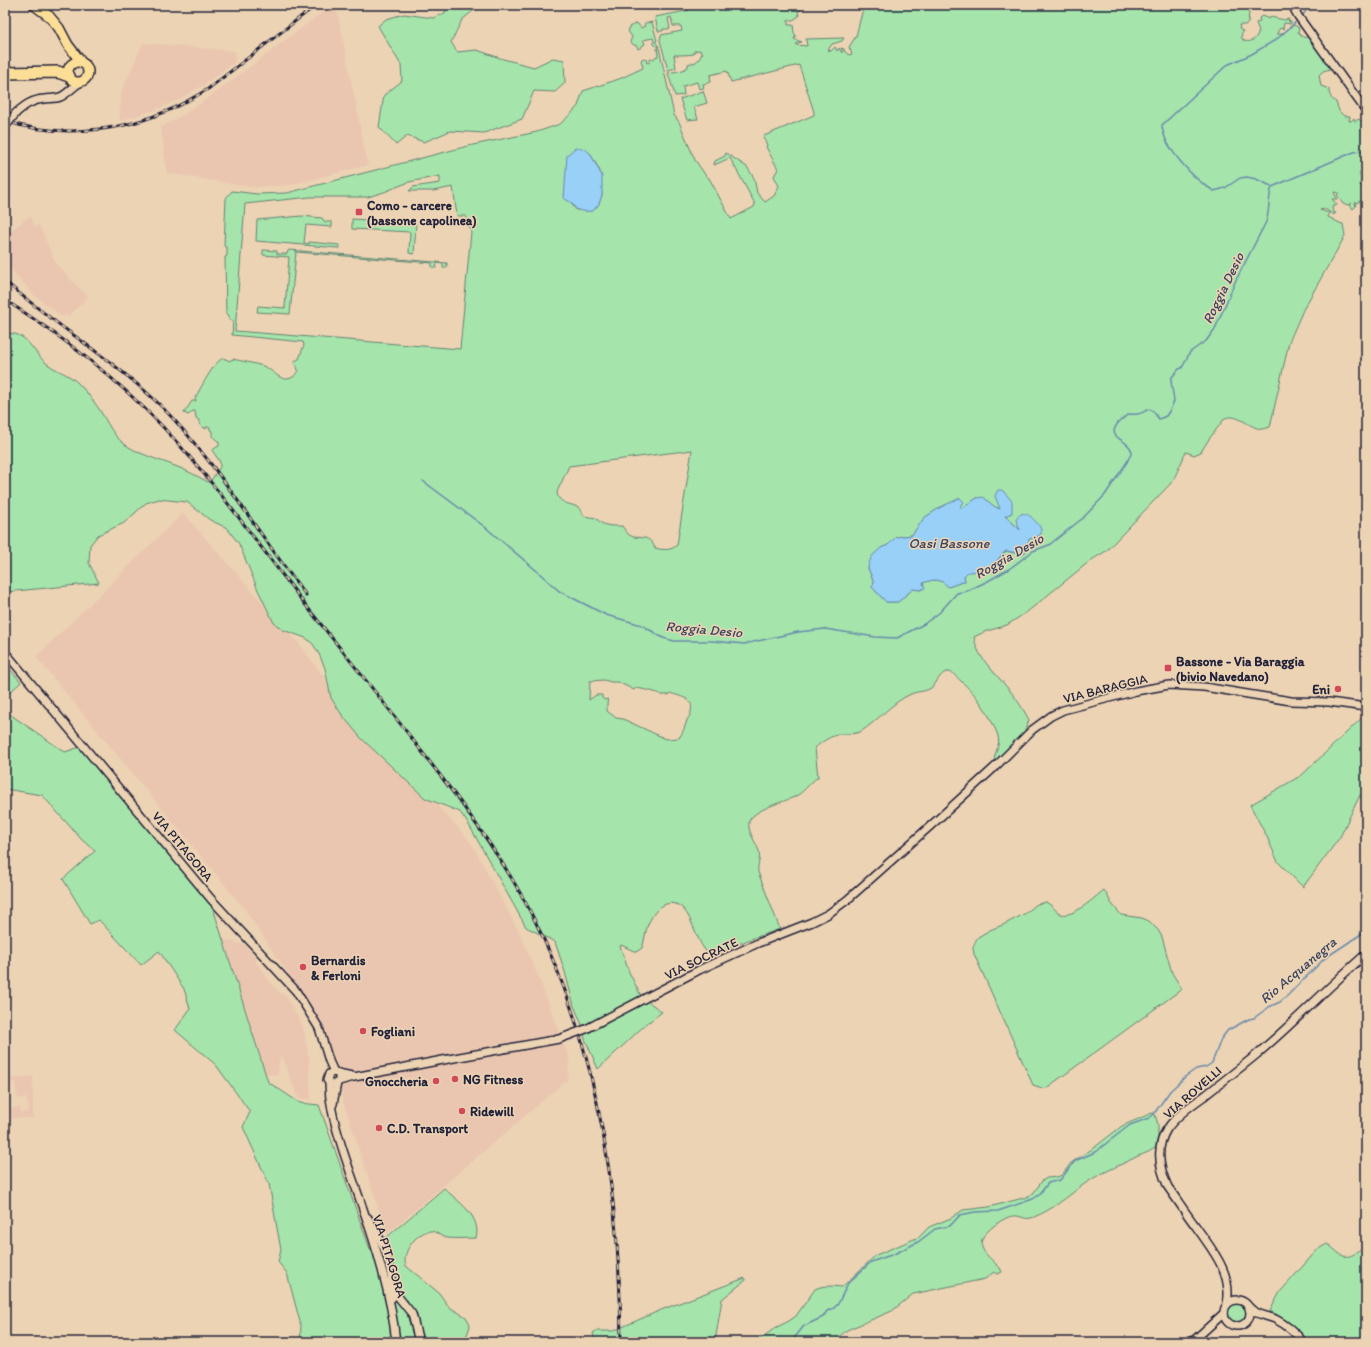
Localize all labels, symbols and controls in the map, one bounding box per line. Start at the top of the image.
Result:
place label: Como - carcere (bassone capolinea) [367,198,476,229]
marker: Como - carcere (bassone capolinea) [354,207,364,217]
water label: Roggia Desio [1199,249,1248,326]
water label: Roggia Desio [972,529,1048,583]
water label: Oasi Bassone [909,535,991,552]
water label: Roggia Desio [665,618,744,641]
place label: Bassone - Via Baraggia (bivio Navedano) [1176,654,1305,685]
marker: Bassone - Via Baraggia (bivio Navedano) [1163,663,1173,673]
street label: VIA BARAGGIA [1062,671,1149,706]
place label: Eni [1312,682,1330,697]
marker: Eni [1333,684,1343,694]
street label: VIA PITAGORA [149,808,217,885]
water label: Rio Acquanegra [1257,933,1340,1007]
street label: VIA SOCRATE [662,934,740,983]
place label: Bernardis & Ferloni [311,953,366,983]
marker: Bernardis & Ferloni [298,962,308,972]
place label: Fogliani [371,1024,415,1040]
marker: Fogliani [358,1026,368,1036]
street label: VIA ROVELLI [1160,1063,1225,1122]
place label: NG Fitness [463,1072,523,1087]
place label: Gnoccheria [365,1074,428,1089]
marker: NG Fitness [450,1074,460,1084]
marker: Gnoccheria [431,1076,441,1086]
place label: Ridewill [470,1104,514,1119]
marker: Ridewill [457,1106,467,1116]
place label: C.D. Transport [387,1121,468,1137]
marker: C.D. Transport [374,1123,384,1133]
street label: VIA PITAGORA [370,1213,410,1300]

